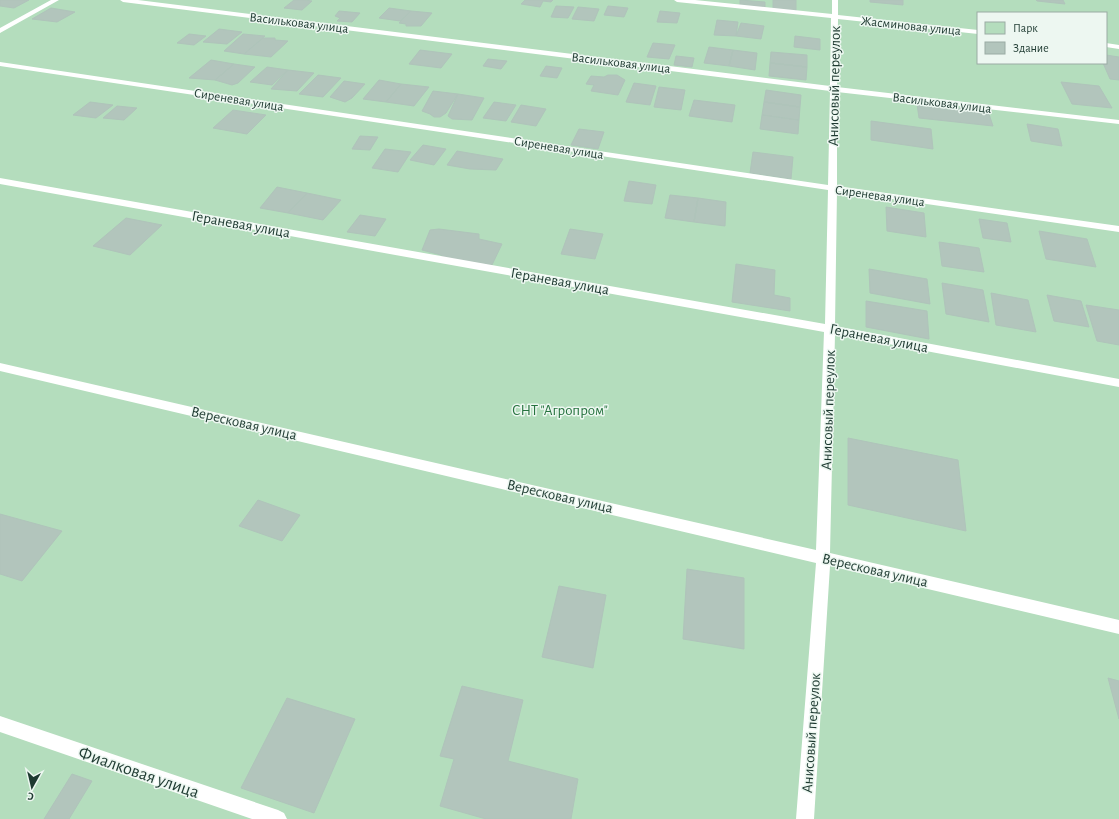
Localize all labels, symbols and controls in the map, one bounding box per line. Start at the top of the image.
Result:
street label: Васильковая улица [249,11,349,36]
legend [977,12,1107,64]
street label: Жасминовая улица [860,15,962,38]
text: Парк [1013,22,1038,34]
street label: Анисовый переулок [826,26,843,146]
text: Здание [1013,42,1049,54]
street label: Васильковая улица [571,51,671,76]
street label: Сиреневая улица [193,87,284,114]
street label: Васильковая улица [892,91,992,116]
street label: Сиреневая улица [513,135,604,162]
street label: Сиреневая улица [834,184,926,209]
street label: Гераневая улица [190,208,292,241]
street label: Гераневая улица [509,265,611,298]
street label: Гераневая улица [828,322,930,355]
street label: Анисовый переулок [819,350,838,470]
park label: СНТ "Агропром" [512,403,608,418]
street label: Вересковая улица [189,404,298,443]
street label: Вересковая улица [505,477,614,516]
street label: Вересковая улица [820,551,929,590]
street label: Анисовый переулок [800,672,823,794]
street label: Фиалковая улица [76,744,201,802]
north arrow [12,767,52,807]
text: С [27,791,34,802]

